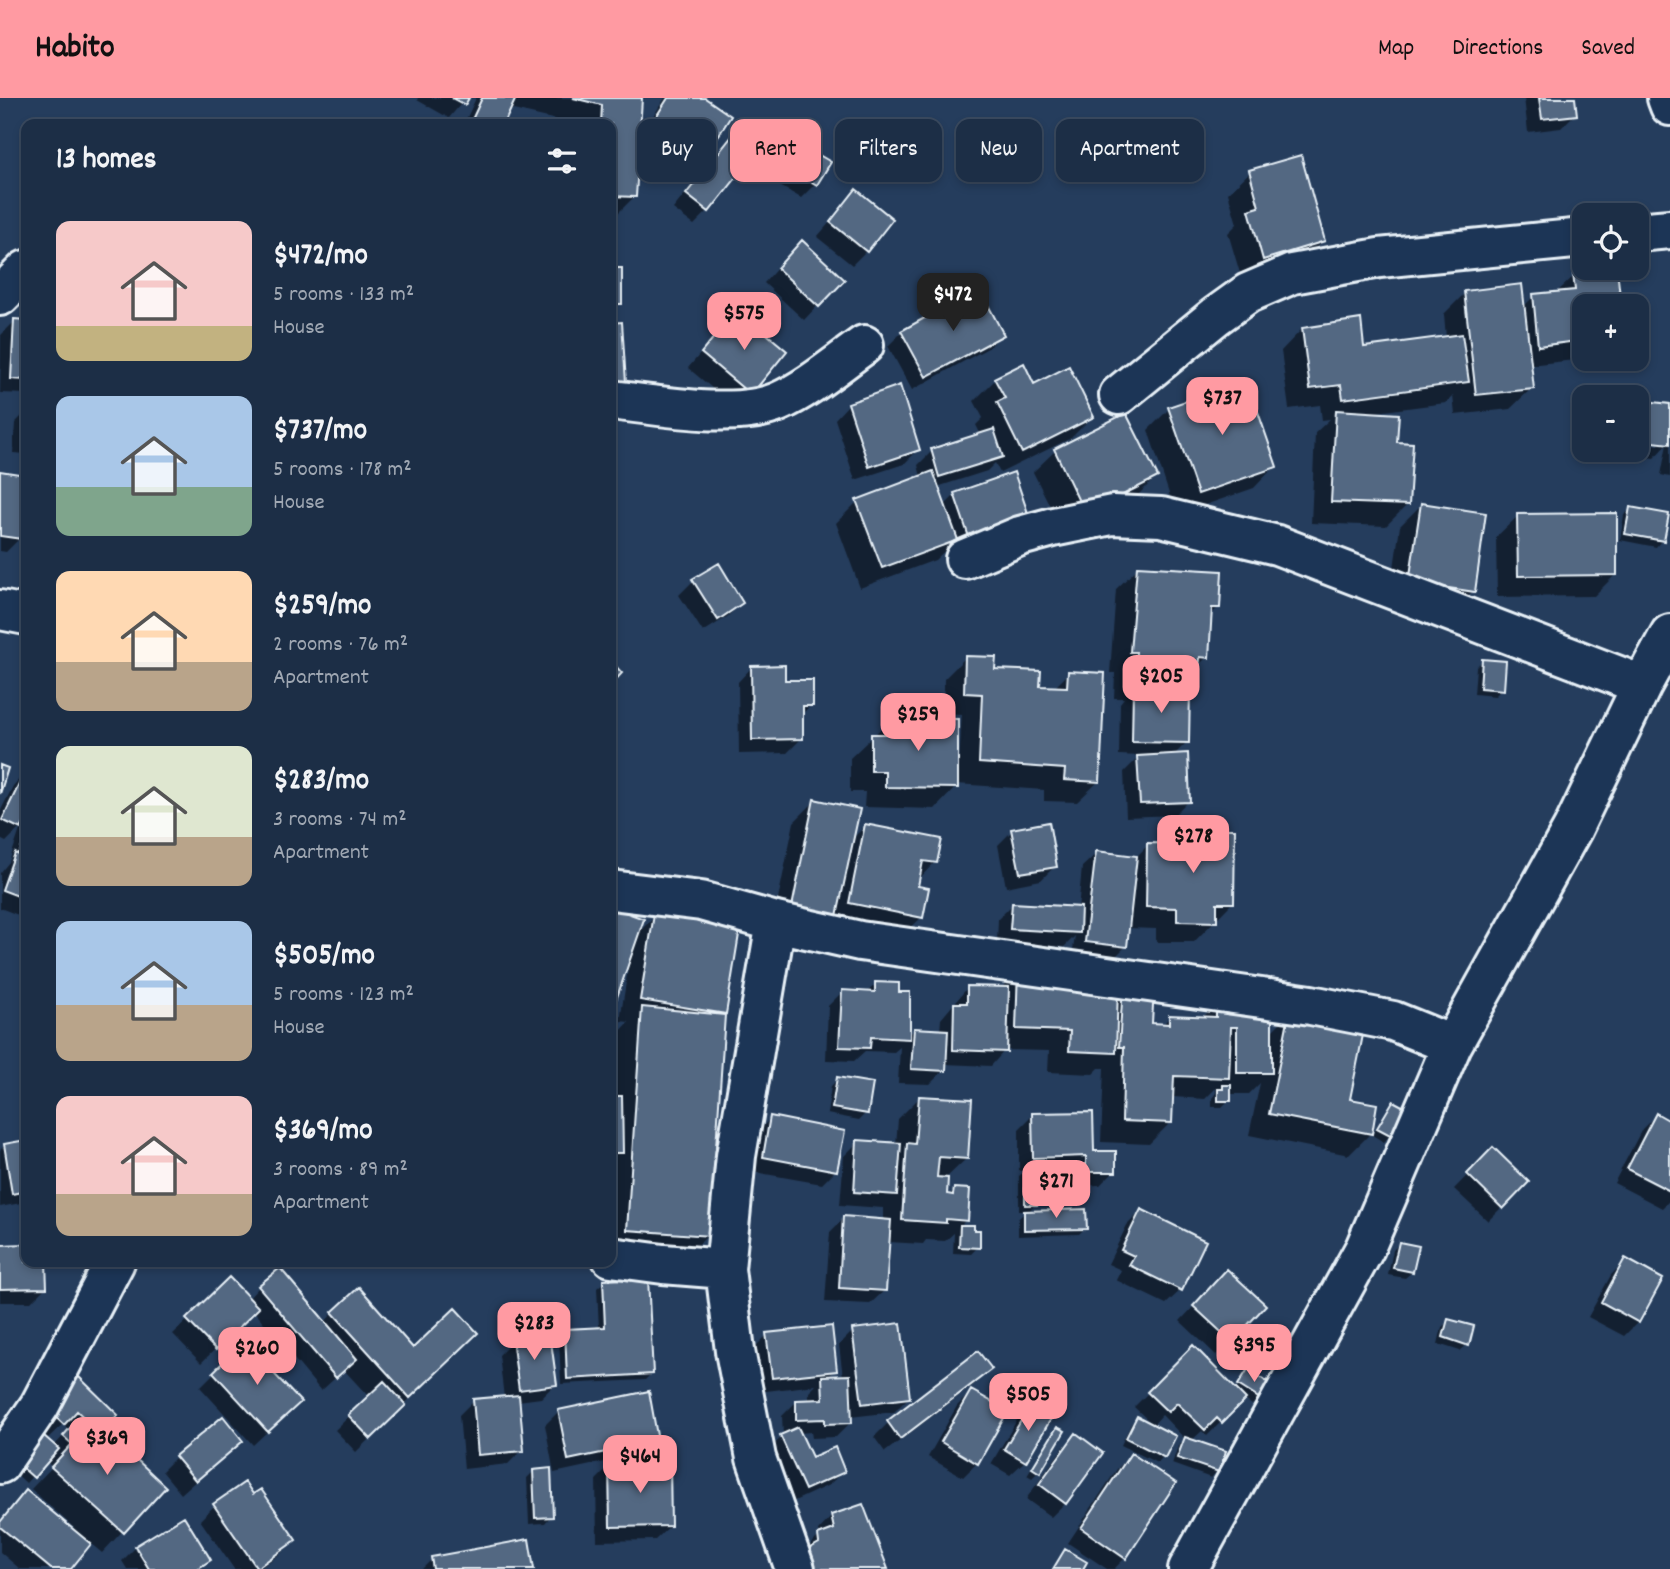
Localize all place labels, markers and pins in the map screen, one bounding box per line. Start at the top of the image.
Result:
pin: $472 [912,274,994,333]
pin: $575 [703,292,785,352]
pin: $737 [1181,378,1263,437]
pin: $205 [1120,656,1202,715]
pin: $259 [877,694,959,753]
pin: $278 [1152,816,1234,875]
pin: $271 [1015,1160,1097,1220]
pin: $283 [493,1302,575,1362]
pin: $395 [1213,1324,1295,1384]
pin: $260 [216,1328,298,1387]
pin: $505 [987,1374,1069,1433]
pin: $369 [66,1418,148,1477]
pin: $464 [599,1436,681,1495]

